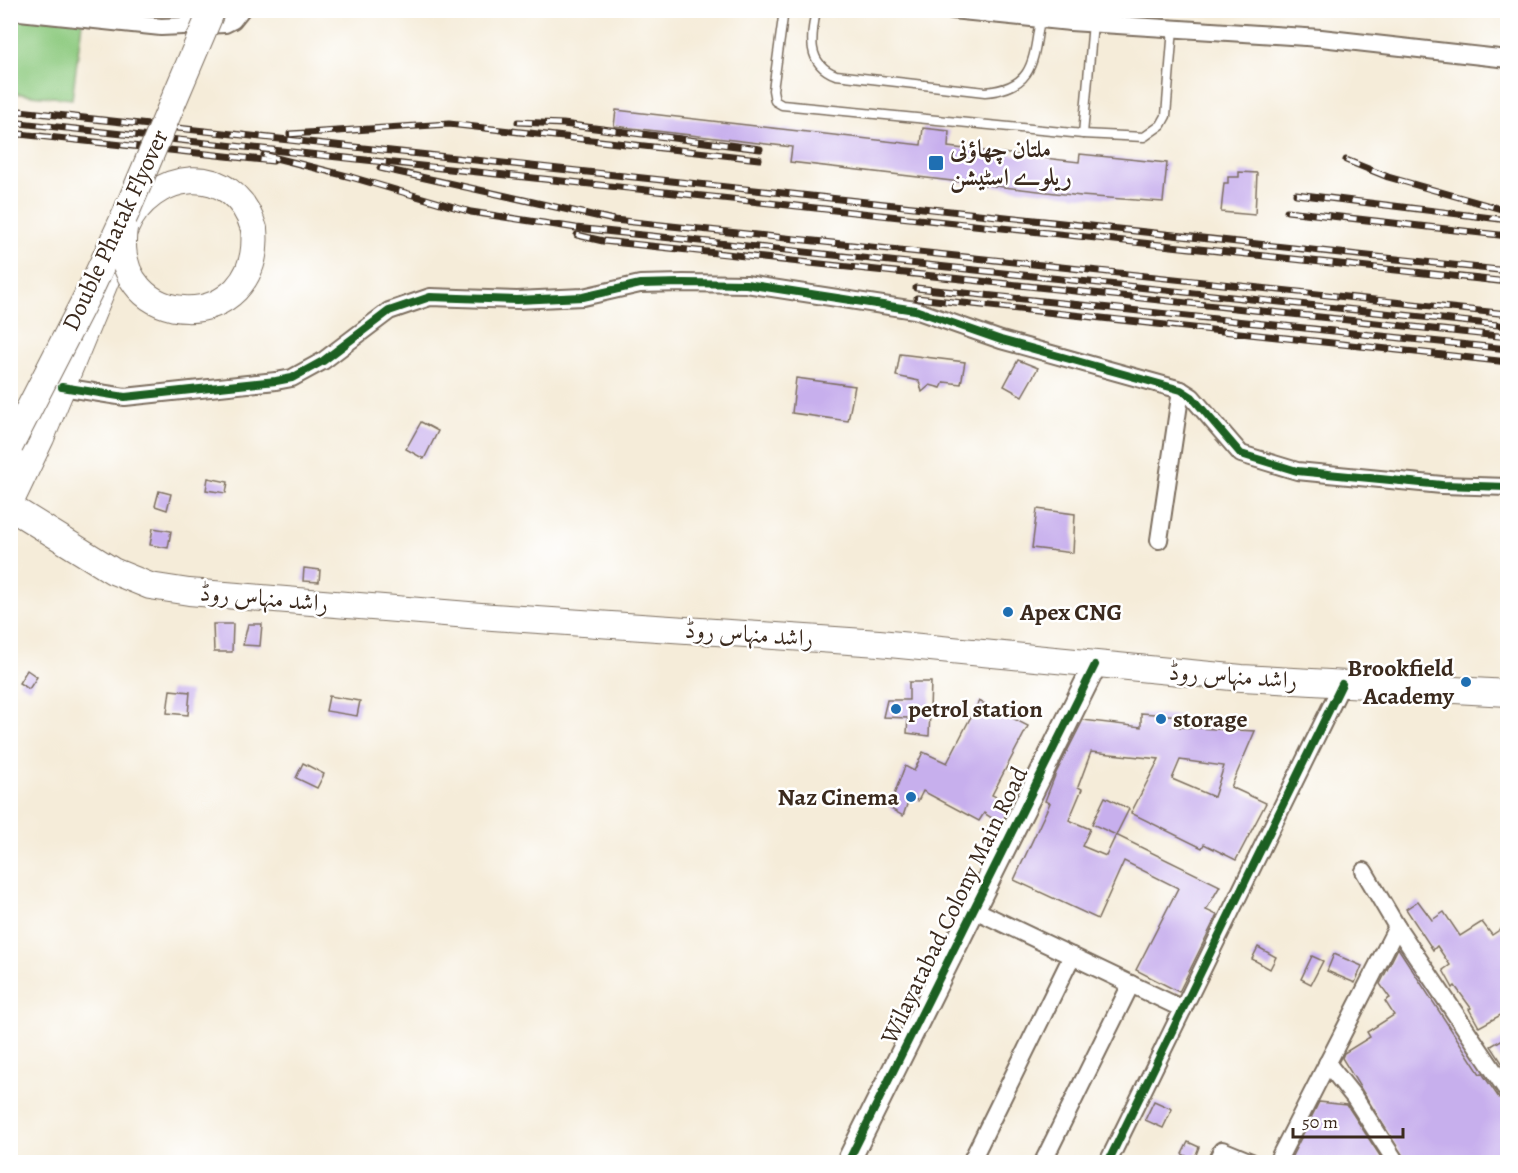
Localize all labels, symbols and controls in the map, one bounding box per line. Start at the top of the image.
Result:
street label: Double Phatak Flyover [54,124,176,336]
place label: ملتان چھاؤنی ریلوے اسٹیشن [949,133,1072,193]
marker: ملتان چھاؤنی ریلوے اسٹیشن [927,154,945,172]
street label: راشد منہاس روڈ [198,576,330,620]
place label: Apex CNG [1019,596,1122,628]
marker: Apex CNG [1001,605,1015,619]
street label: راشد منہاس روڈ [684,614,814,654]
place label: Brookfield Academy [1347,652,1455,712]
street label: راشد منہاس روڈ [1168,656,1298,696]
marker: Brookfield Academy [1459,675,1473,689]
place label: petrol station [908,693,1043,725]
marker: petrol station [889,702,903,716]
place label: storage [1173,703,1248,735]
marker: storage [1154,712,1168,726]
street label: Wilayatabad Colony Main Road [872,761,1035,1050]
place label: Naz Cinema [777,781,899,813]
marker: Naz Cinema [904,790,918,804]
scale bar [1293,1101,1402,1139]
text: 50 m [1302,1110,1338,1134]

